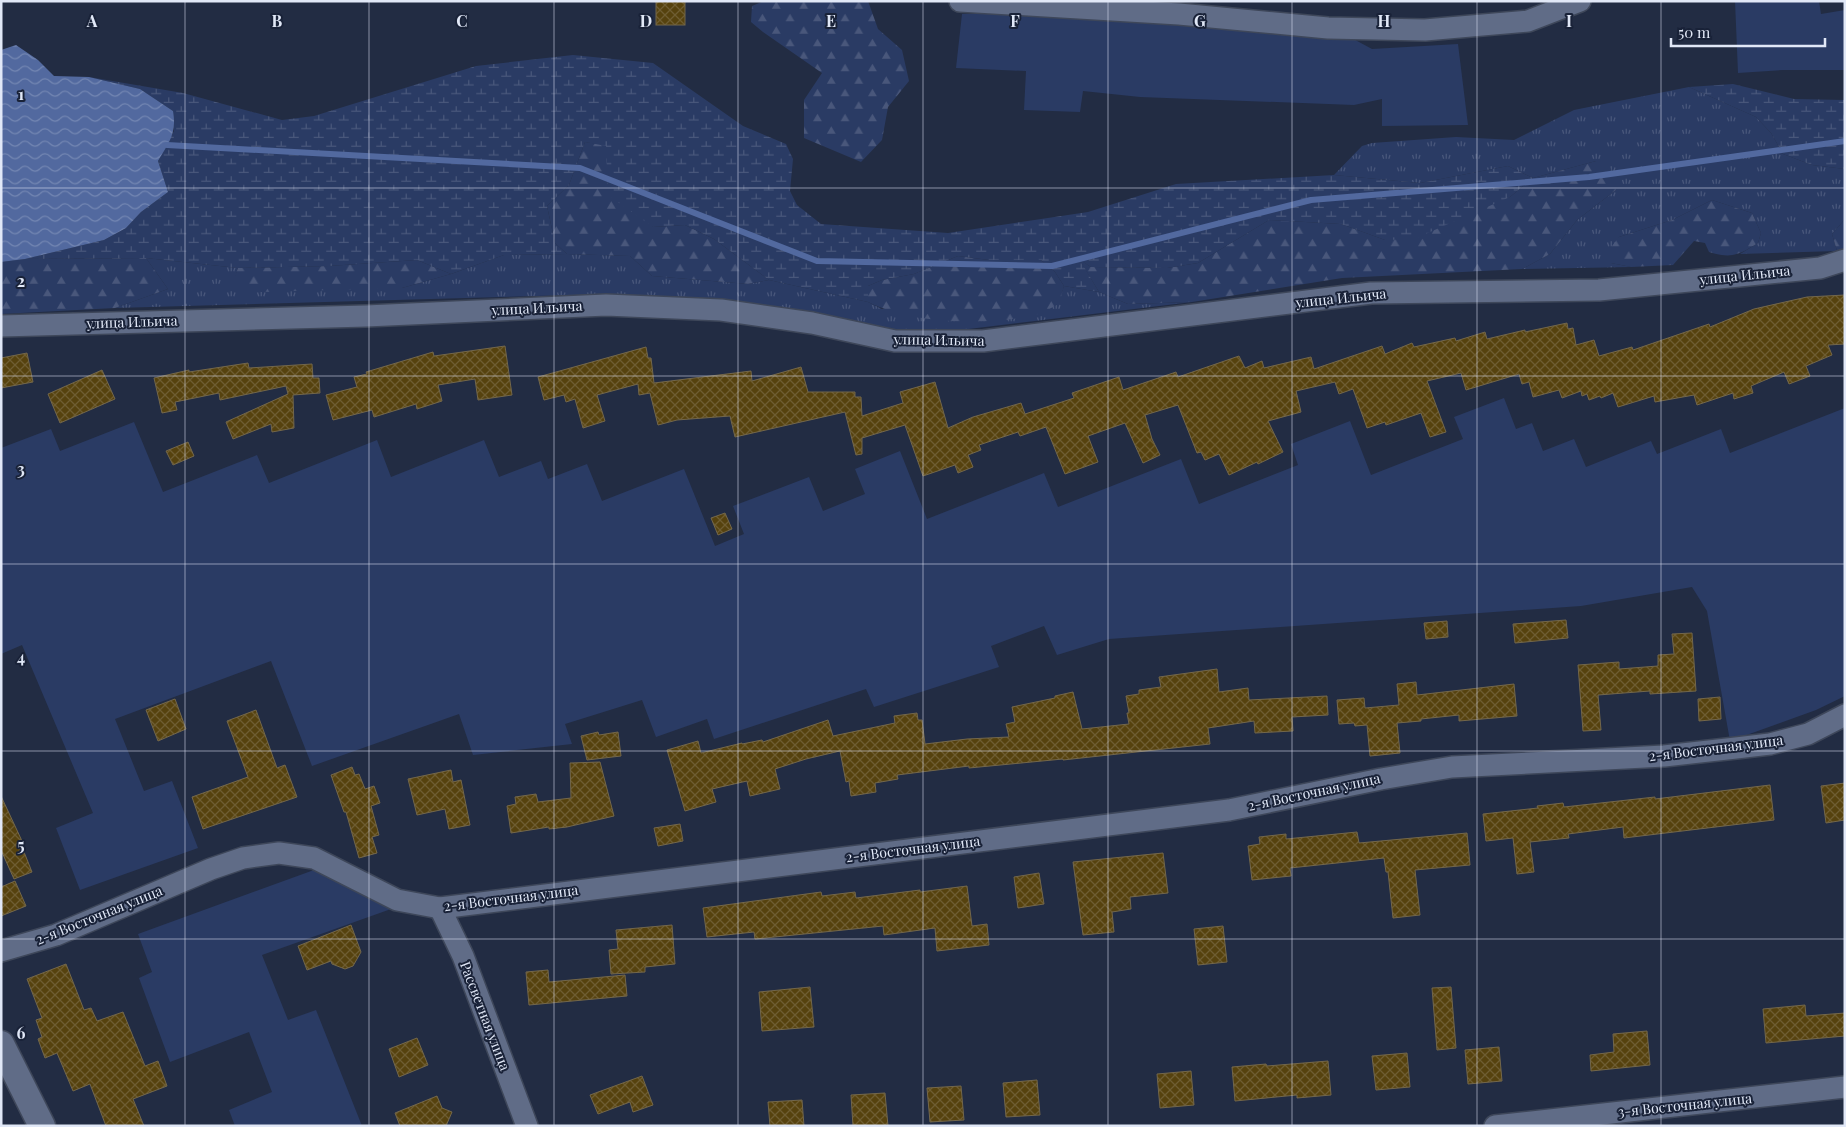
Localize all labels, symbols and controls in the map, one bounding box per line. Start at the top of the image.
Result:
text: A [86,10,98,31]
text: B [272,10,283,31]
text: C [456,10,468,31]
text: D [640,10,652,31]
text: E [826,10,836,31]
text: F [1010,10,1020,31]
text: G [1194,10,1206,31]
text: H [1378,10,1391,31]
text: I [1566,10,1572,31]
scale bar [1671,15,1825,47]
text: 50 m [1678,22,1711,42]
text: 1 [18,83,24,104]
street label: улица Ильича [1698,260,1791,289]
text: 2 [17,270,25,291]
street label: улица Ильича [1294,283,1387,312]
street label: улица Ильича [490,296,583,319]
street label: улица Ильича [85,310,178,333]
street label: улица Ильича [892,329,985,350]
text: 3 [17,458,25,479]
text: 4 [17,646,25,667]
street label: 2-я Восточная улица [1648,730,1784,765]
street label: 2-я Восточная улица [1246,768,1382,815]
street label: 2-я Восточная улица [845,831,981,866]
text: 5 [17,834,25,855]
street label: 2-я Восточная улица [33,880,165,949]
street label: 2-я Восточная улица [443,880,579,915]
street label: Рассветная улица [456,959,515,1073]
text: 6 [17,1022,26,1043]
street label: 3-я Восточная улица [1617,1088,1753,1121]

